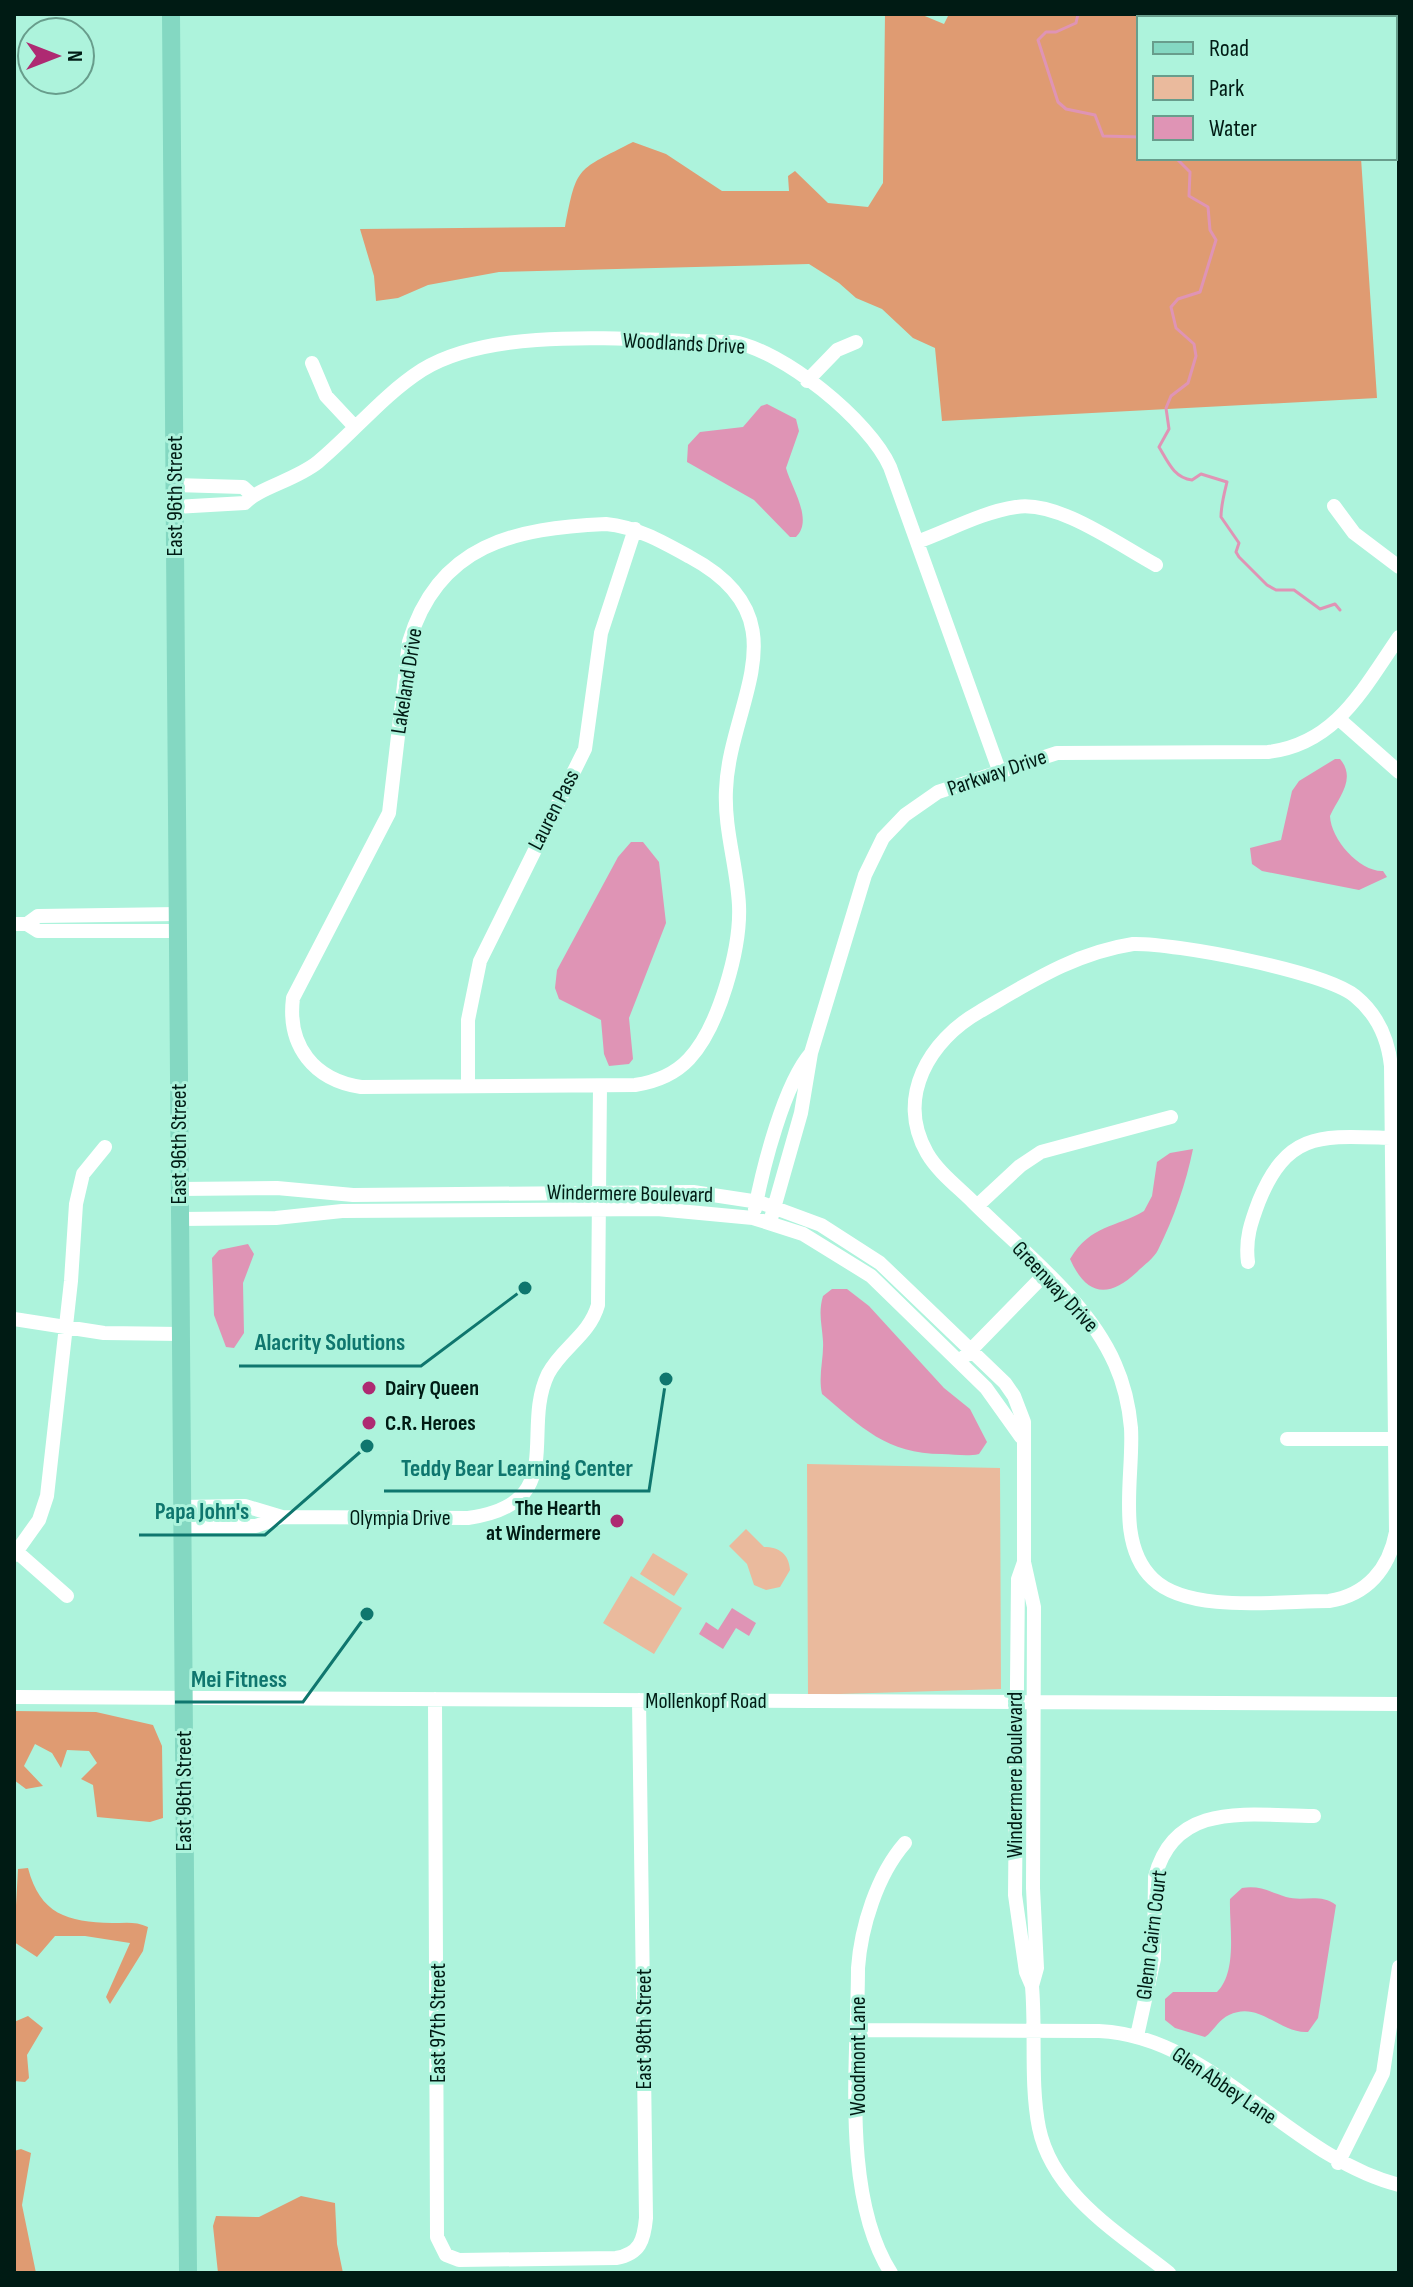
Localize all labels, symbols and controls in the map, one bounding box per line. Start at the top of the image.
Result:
north arrow [16,16,96,96]
legend [1137,16,1397,160]
text: Road [1209,34,1249,63]
text: N [61,50,88,62]
text: Park [1209,74,1244,103]
text: Water [1209,114,1257,143]
street label: Woodlands Drive [622,327,746,361]
street label: East 96th Street [162,435,189,556]
street label: Lakeland Drive [385,626,429,736]
street label: Parkway Drive [944,743,1050,803]
street label: Lauren Pass [522,765,586,855]
street label: East 96th Street [166,1083,193,1204]
street label: Windermere Boulevard [547,1179,713,1209]
street label: Greenway Drive [1006,1236,1104,1338]
callout: Alacrity Solutions [239,1318,421,1366]
text: Alacrity Solutions [254,1328,405,1357]
place label: Dairy Queen [385,1375,479,1402]
marker: Dairy Queen [360,1379,378,1397]
place label: C.R. Heroes [385,1410,476,1437]
marker: C.R. Heroes [360,1414,378,1432]
callout: Teddy Bear Learning Center [384,1443,649,1491]
text: Teddy Bear Learning Center [401,1454,634,1483]
callout: Papa John's [139,1487,265,1535]
place label: The Hearth at Windermere [486,1495,601,1547]
text: Papa John's [155,1497,249,1526]
street label: Olympia Drive [349,1505,451,1532]
marker: The Hearth at Windermere [608,1512,626,1530]
callout: Mei Fitness [175,1654,303,1702]
text: Mei Fitness [191,1665,287,1694]
street label: Mollenkopf Road [645,1688,767,1715]
street label: Windermere Boulevard [1002,1692,1029,1858]
street label: East 96th Street [171,1730,198,1851]
street label: Glenn Cairn Court [1131,1868,1173,2001]
street label: East 97th Street [425,1963,452,2083]
street label: East 98th Street [631,1968,658,2089]
street label: Woodmont Lane [845,1996,872,2116]
street label: Glen Abbey Lane [1167,2041,1281,2131]

